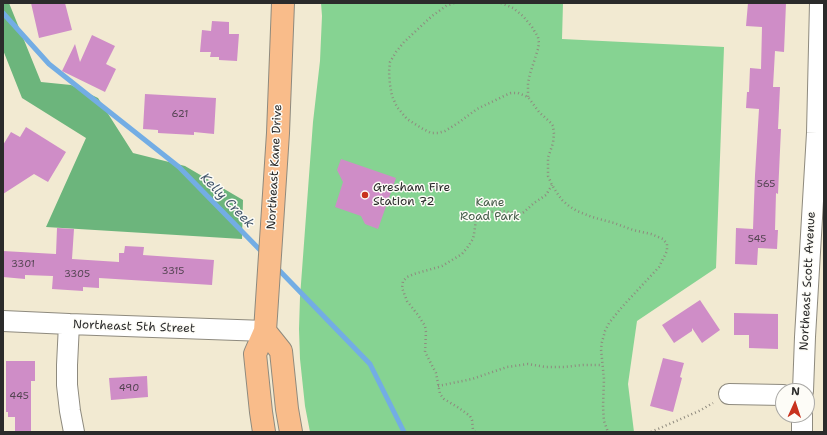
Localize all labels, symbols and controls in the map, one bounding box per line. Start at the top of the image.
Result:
street label: Northeast Kane Drive [265,104,285,230]
house number: 621 [171,108,189,120]
water label: Kelly Creek [197,170,257,232]
house number: 565 [757,178,775,190]
place label: Gresham Fire Station 72 [373,181,450,209]
marker: Gresham Fire Station 72 [360,190,370,200]
park label: Kane Road Park [460,196,520,224]
street label: Northeast Scott Avenue [797,211,819,351]
house number: 545 [748,233,766,245]
house number: 3301 [11,258,35,270]
house number: 3315 [161,265,185,277]
house number: 3305 [64,268,90,280]
street label: Northeast 5th Street [73,318,195,336]
house number: 490 [119,382,139,394]
north arrow [775,383,815,423]
text: N [791,384,800,399]
house number: 445 [9,390,29,402]

